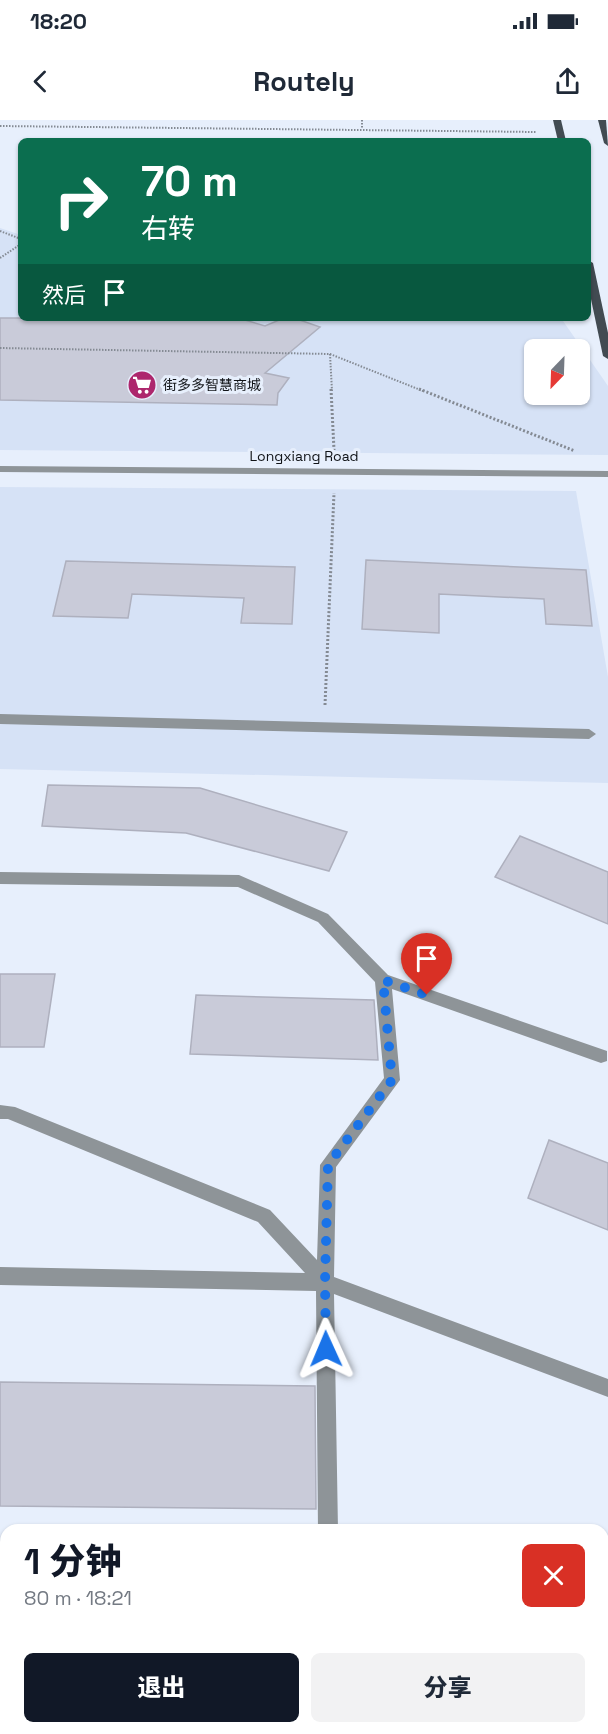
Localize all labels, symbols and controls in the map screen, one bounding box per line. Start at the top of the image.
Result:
text: 18:20 [30,7,87,35]
text: Routely [253,64,355,99]
icon: back [24,65,57,98]
icon: share [551,65,584,98]
text: 70 m [141,155,238,208]
icon: right [42,162,120,240]
text: 右转 [141,211,195,246]
icon: arrive [98,276,131,309]
text: 然后 [42,281,86,309]
north arrow [524,339,590,405]
map controls [524,339,590,405]
supermarket icon: 街多多智慧商城 [126,369,158,401]
place label: 街多多智慧商城 [163,376,261,394]
street label: Longxiang Road [249,447,359,465]
pin [401,933,452,995]
icon: arrive [410,942,443,975]
position arrow [294,1317,358,1381]
text: 1 分钟 [24,1539,121,1585]
button: close [522,1544,585,1607]
text: 80 m · 18:21 [24,1585,132,1611]
button: 退出 [24,1653,299,1722]
button: 分享 [311,1653,585,1722]

